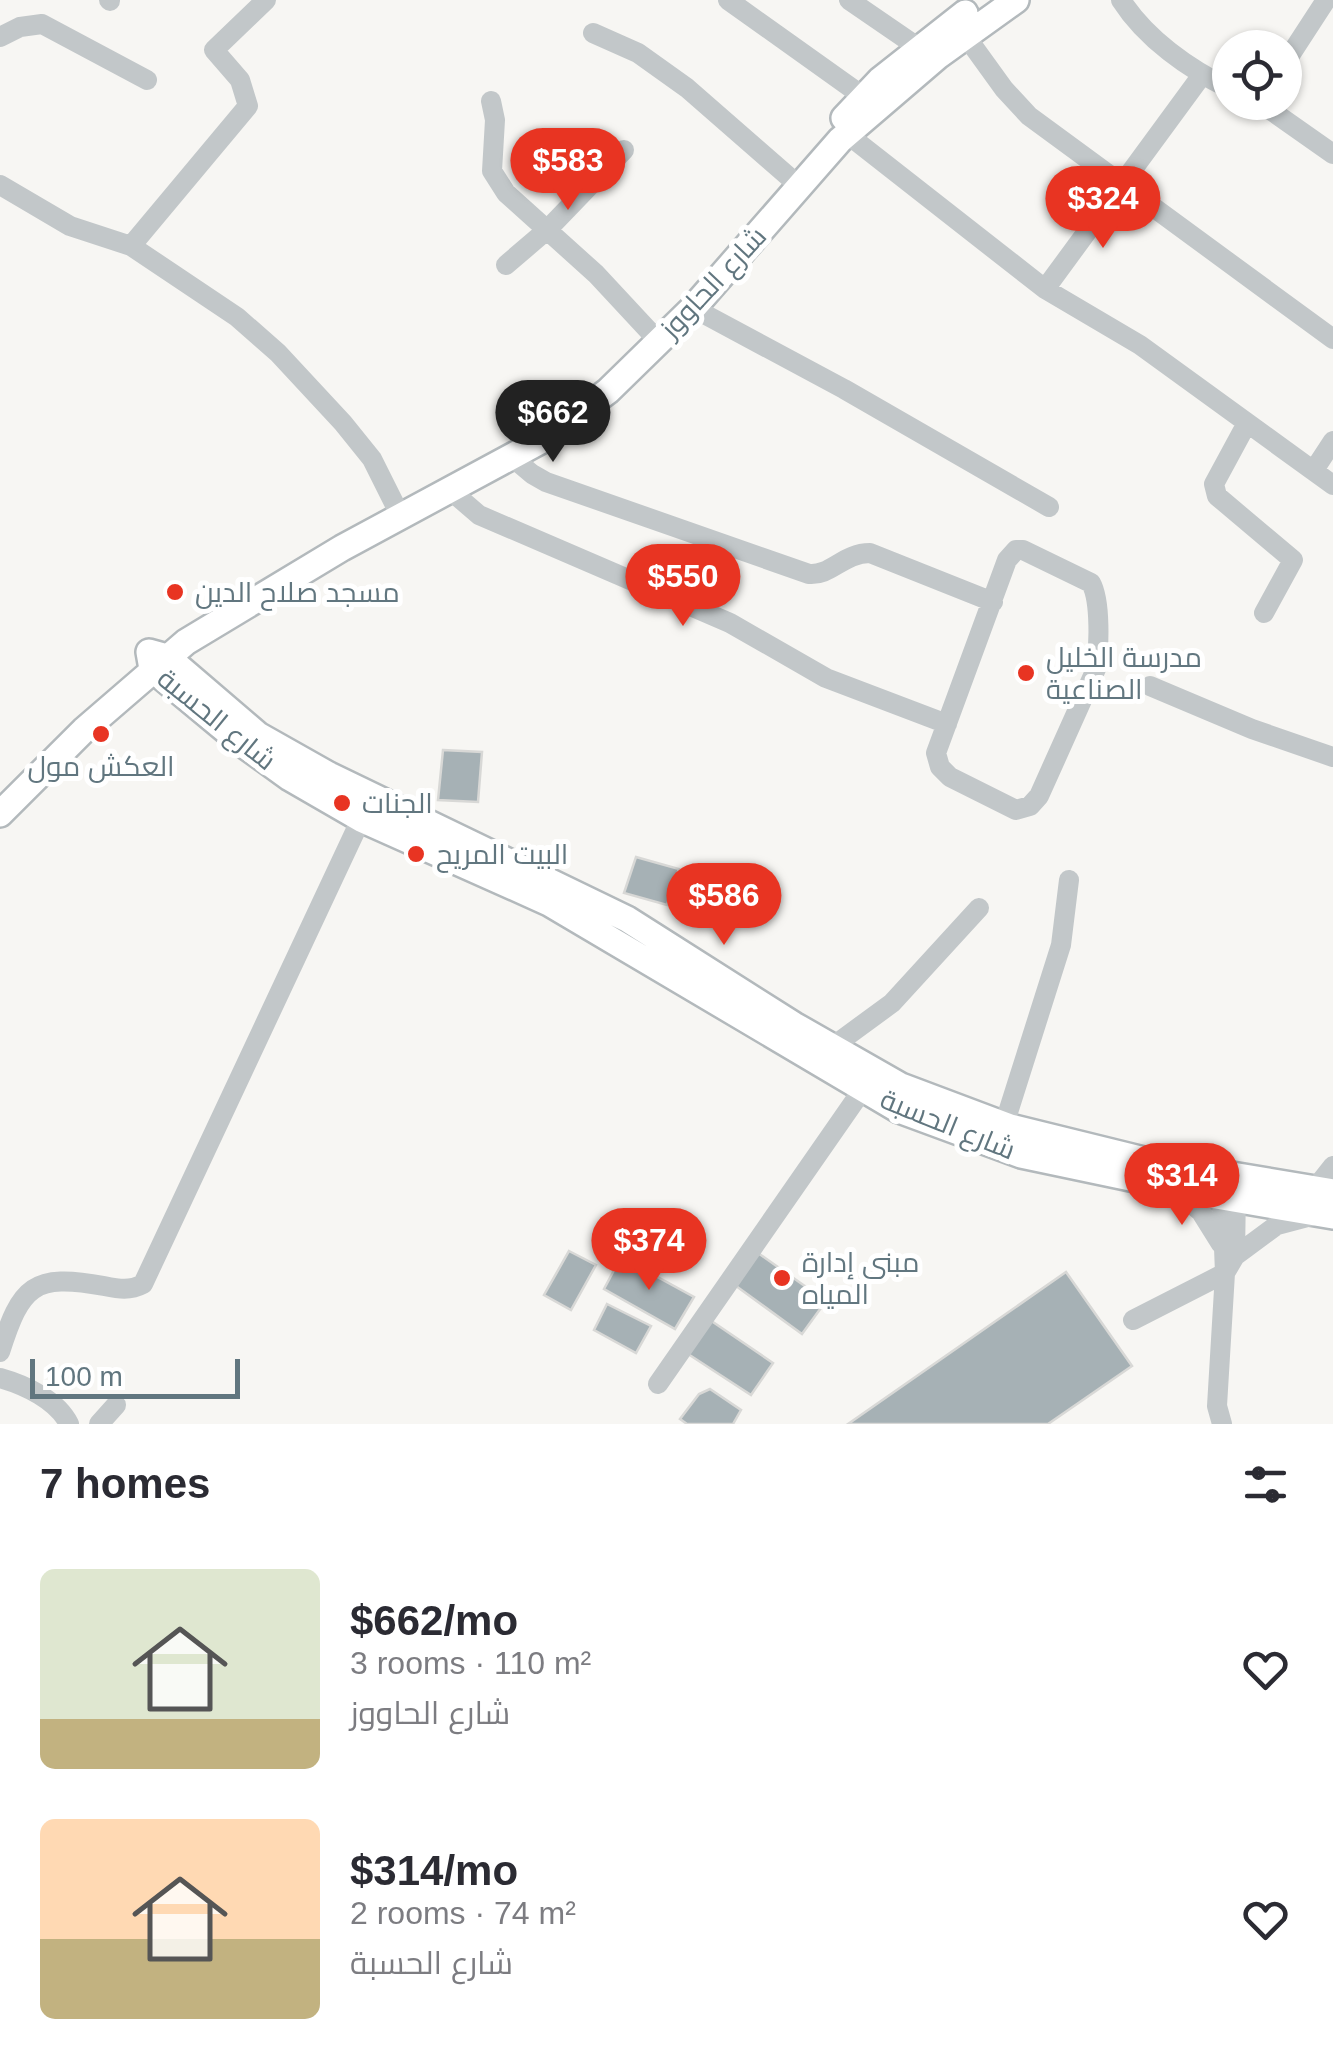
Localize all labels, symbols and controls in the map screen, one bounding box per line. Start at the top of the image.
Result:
map controls [1212,30,1302,120]
button: locate [1212,30,1302,120]
pin: $583 [509,128,627,213]
text: $583 [532,142,604,178]
pin: $324 [1044,166,1162,251]
text: $324 [1067,180,1139,216]
street label: شارع الحاووز [653,220,775,348]
pin: $662 [494,380,612,465]
text: $662 [517,394,589,430]
pin: $550 [624,544,742,629]
text: $550 [647,558,719,594]
place label: مسجد صلاح الدين [195,577,400,611]
marker: مسجد صلاح الدين [164,581,186,603]
place label: مدرسة الخليل الصناعية [1046,642,1202,705]
street label: شارع الحسبة [150,662,282,779]
marker: مدرسة الخليل الصناعية [1015,662,1037,684]
marker: العكش مول [90,723,112,745]
place label: العكش مول [28,751,174,783]
place label: الجنات [362,788,433,819]
marker: الجنات [331,792,353,814]
place label: البيت المريح [436,839,568,873]
marker: البيت المريح [405,843,427,865]
pin: $586 [665,863,783,948]
text: $586 [688,877,760,913]
street label: شارع الحسبة [875,1083,1020,1168]
pin: $314 [1123,1143,1241,1228]
text: $314 [1146,1157,1218,1193]
pin: $374 [590,1208,708,1293]
text: $374 [613,1222,685,1258]
place label: مبنى إدارة المياه [802,1247,919,1310]
marker: مبنى إدارة المياه [771,1267,793,1289]
scale bar [30,1354,240,1398]
text: 100 m [45,1361,123,1392]
icon: filters [1238,1457,1293,1512]
text: 7 homes [40,1460,210,1507]
text: $662/mo [350,1597,518,1644]
icon: home [120,1609,240,1729]
icon: heart [1238,1642,1293,1697]
text: 3 rooms · 110 m² [350,1645,591,1681]
text: شارع الحاووز [350,1695,510,1731]
text: $314/mo [350,1847,518,1894]
icon: home [120,1859,240,1979]
icon: heart [1238,1892,1293,1947]
text: 2 rooms · 74 m² [350,1895,576,1931]
text: شارع الحسبة [350,1945,513,1981]

